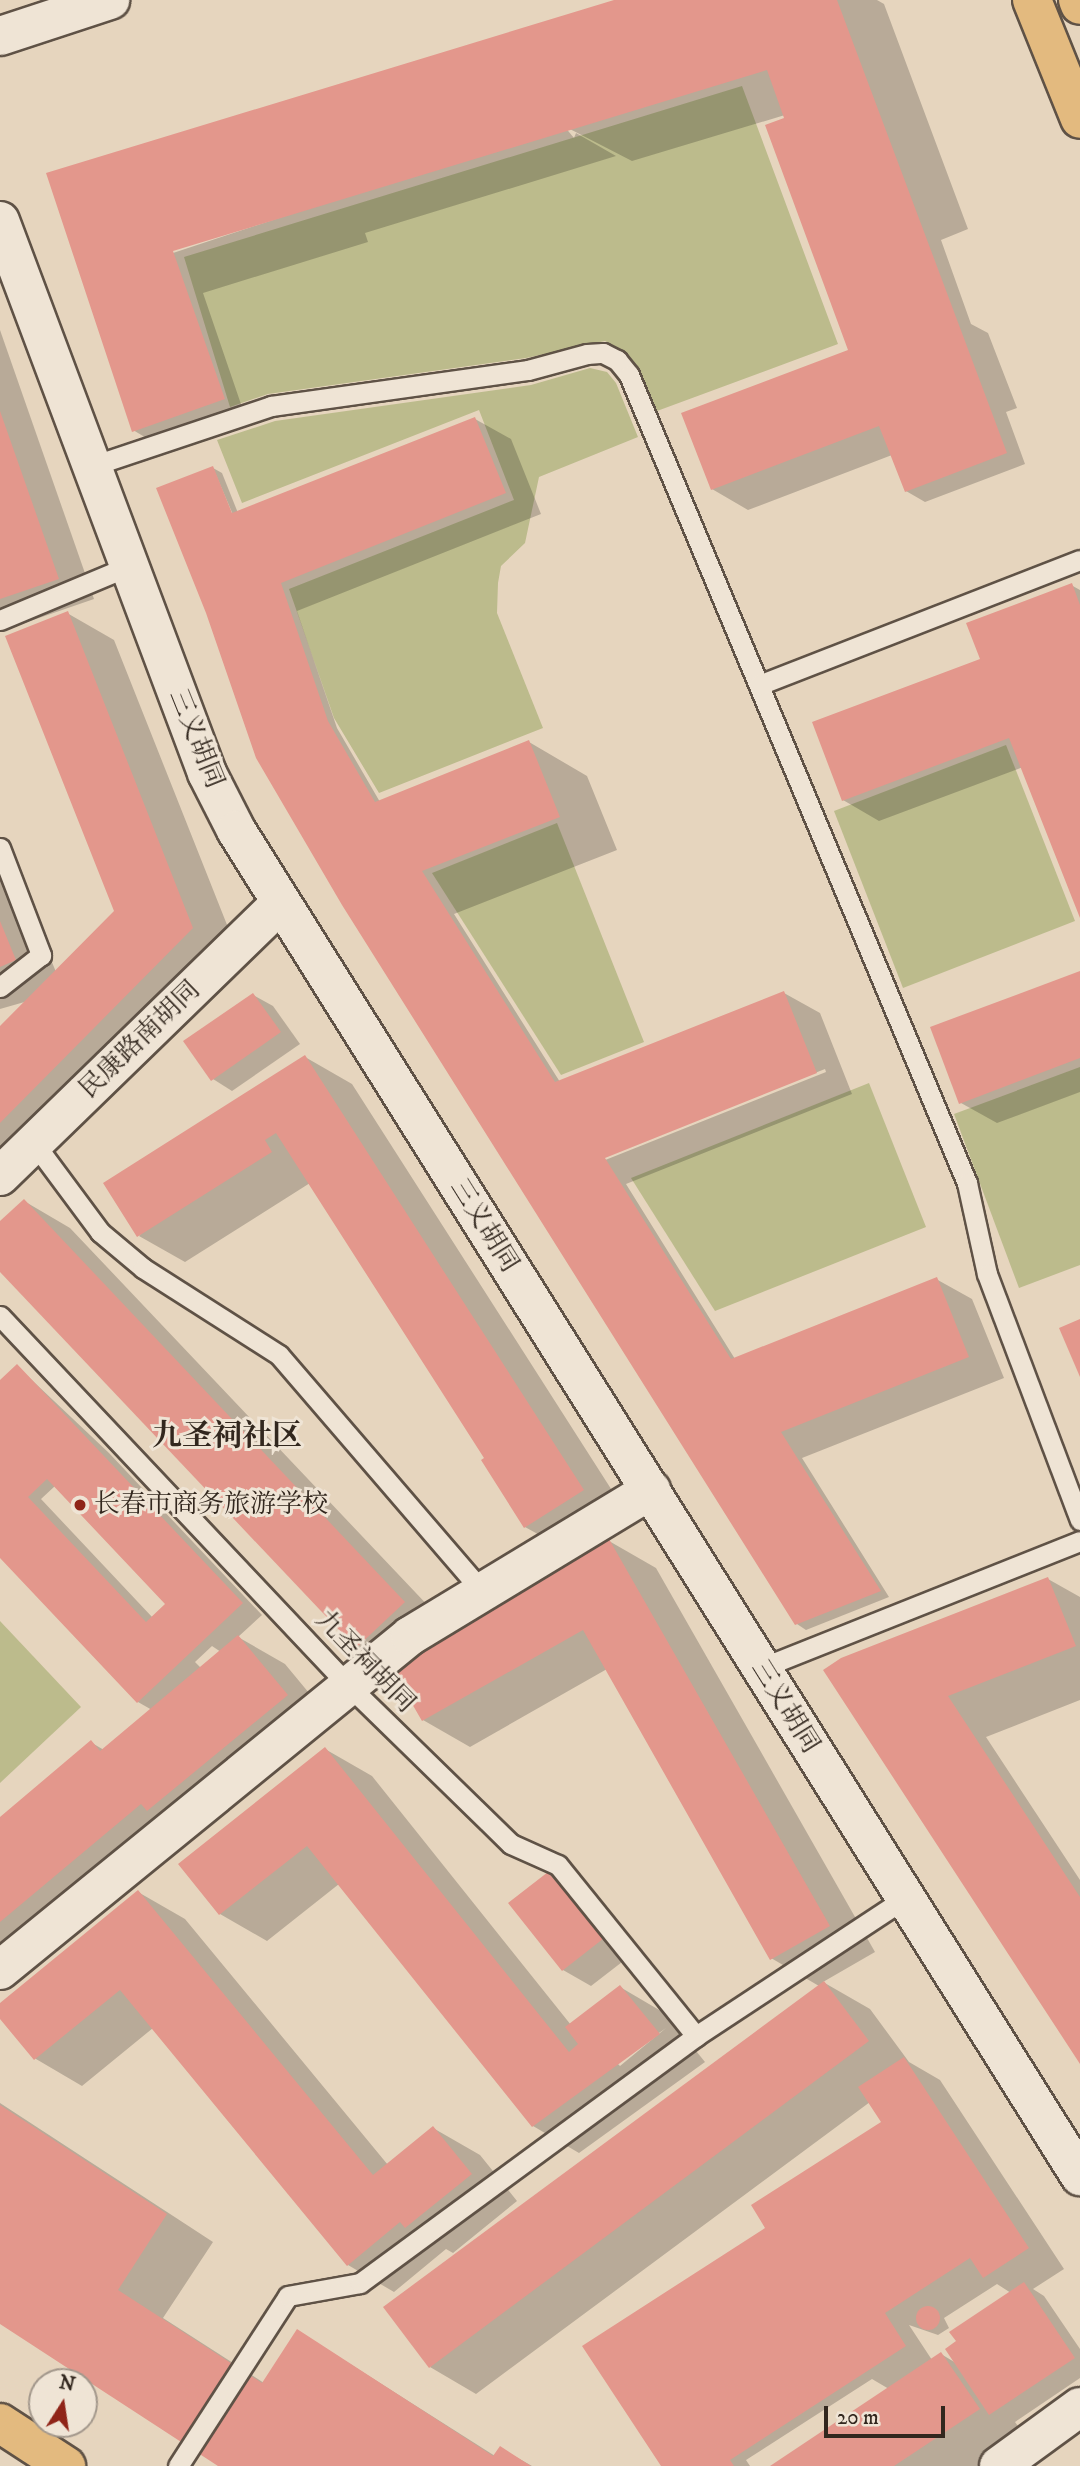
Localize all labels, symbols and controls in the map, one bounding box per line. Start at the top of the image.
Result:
street label: 三义胡同 [162,685,230,793]
street label: 民康路南胡同 [73,975,207,1105]
street label: 三义胡同 [443,1174,525,1278]
district label: 九圣祠社区 [152,1419,302,1455]
place label: 长春市商务旅游学校 [94,1489,328,1521]
marker: 长春市商务旅游学校 [72,1497,88,1513]
street label: 九圣祠胡同 [309,1604,421,1720]
street label: 三义胡同 [744,1655,826,1759]
north arrow [28,2368,98,2438]
text: N [57,2371,77,2397]
scale bar [828,2392,949,2436]
text: 20 m [837,2405,879,2431]

